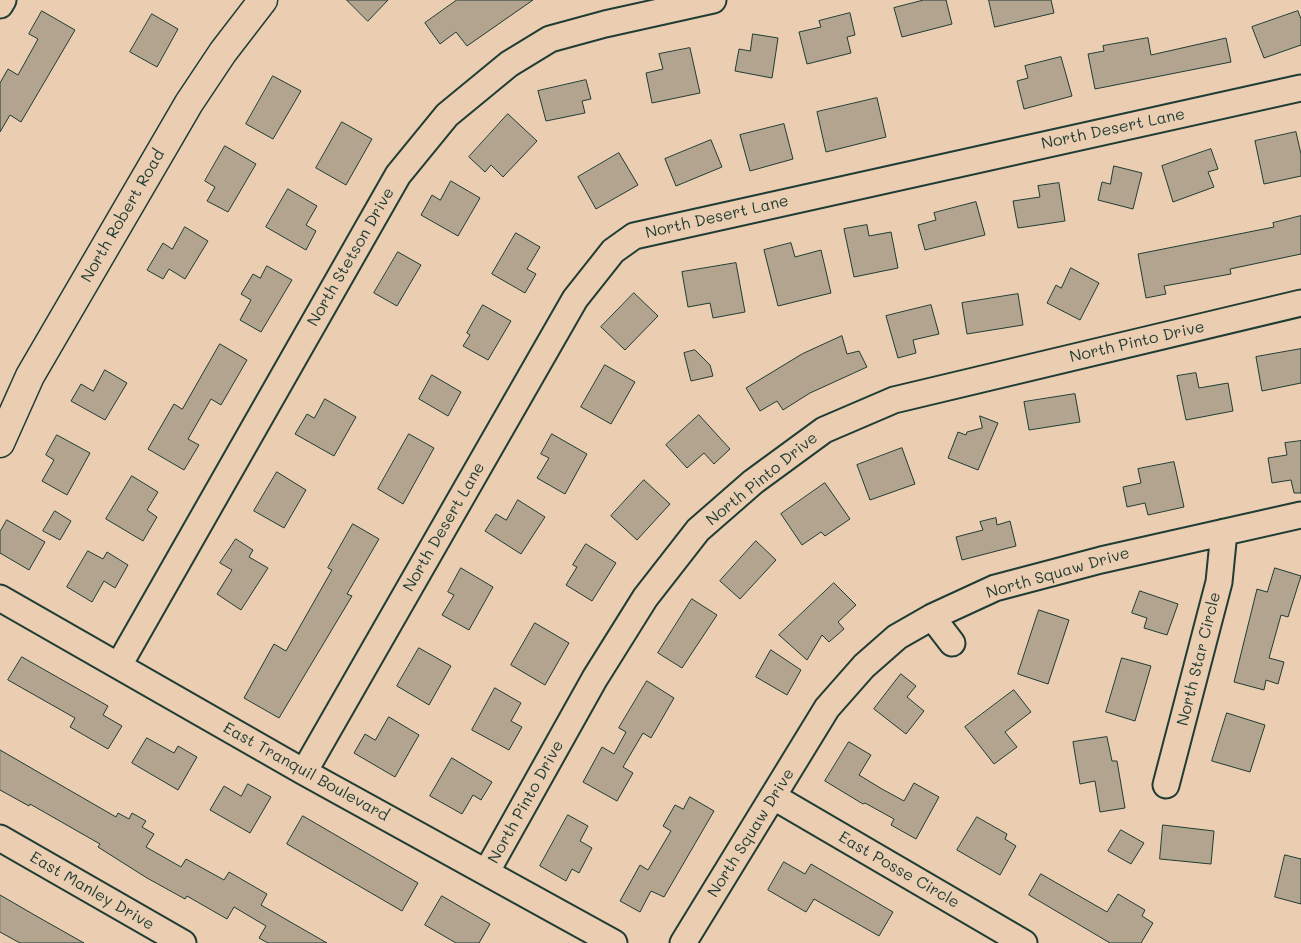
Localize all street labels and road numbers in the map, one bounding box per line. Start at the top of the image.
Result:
street label: North Desert Lane [1039,104,1187,154]
street label: North Robert Road [77,146,169,286]
street label: North Stetson Drive [303,184,399,330]
street label: North Desert Lane [644,191,790,243]
street label: North Pinto Drive [1068,317,1206,367]
street label: North Pinto Drive [702,428,822,530]
street label: North Desert Lane [399,459,489,595]
street label: North Squaw Drive [984,543,1132,603]
street label: North Star Circle [1173,590,1225,728]
street label: East Tranquil Boulevard [220,718,392,826]
street label: North Pinto Drive [484,737,568,867]
street label: North Squaw Drive [704,765,798,901]
street label: East Posse Circle [835,828,963,912]
street label: East Manley Drive [26,848,158,934]

